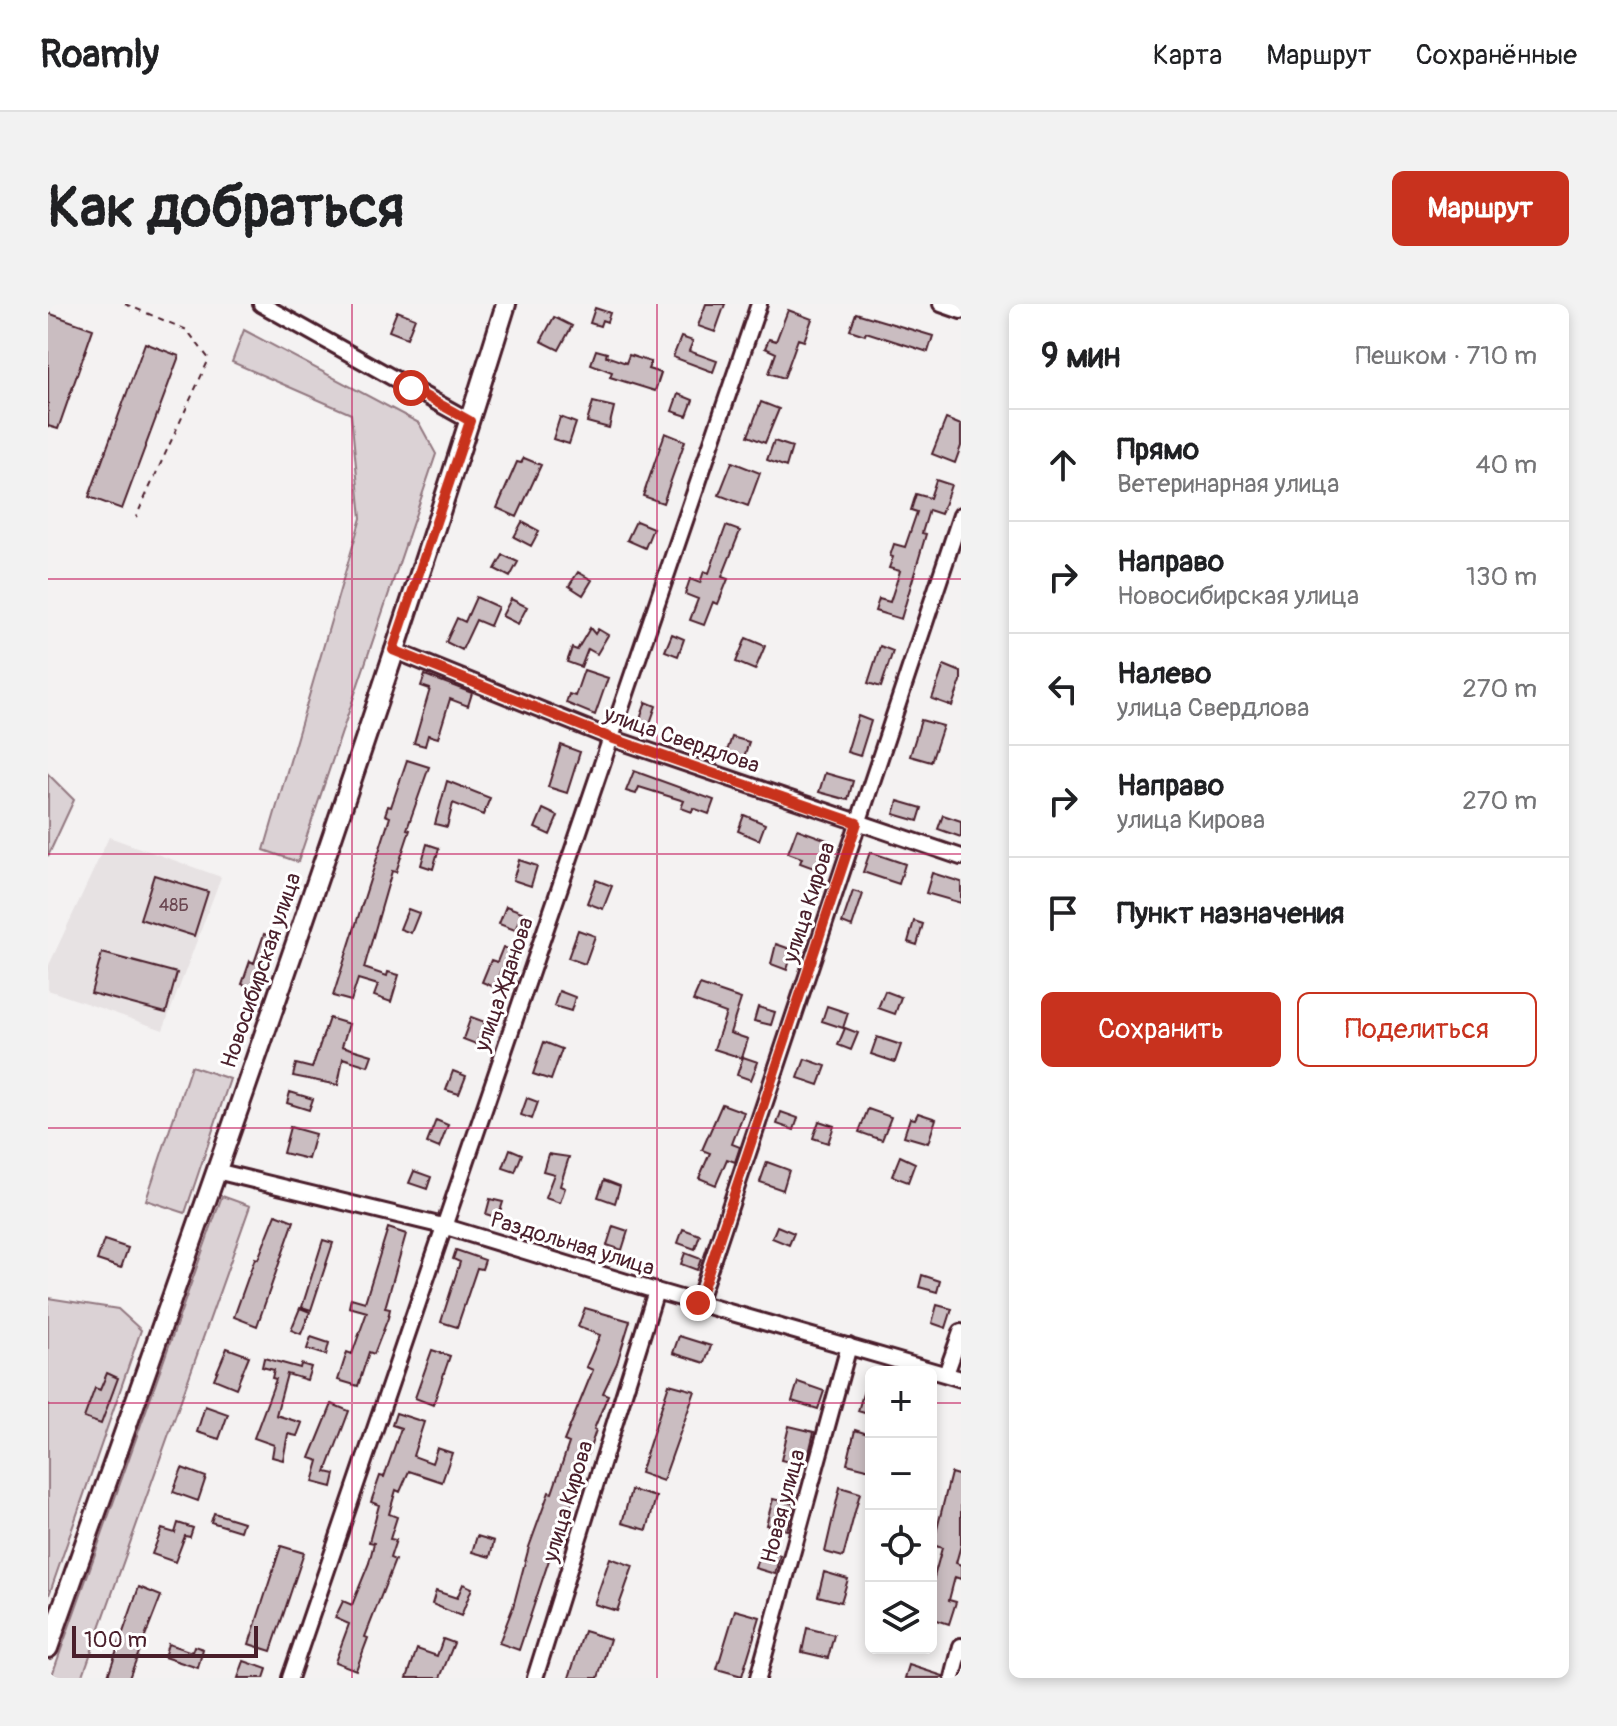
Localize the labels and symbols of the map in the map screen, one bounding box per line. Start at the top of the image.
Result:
route start [393,370,429,406]
street label: улица Свердлова [599,700,763,780]
street label: улица Кирова [776,838,842,967]
street label: Новосибирская улица [214,869,308,1072]
house number: 48Б [159,894,189,917]
street label: улица Жданова [468,914,540,1056]
street label: Раздольная улица [488,1206,658,1282]
route end [680,1285,716,1321]
street label: улица Кирова [536,1437,600,1566]
street label: Новая улица [754,1446,812,1566]
scale bar [72,1622,258,1658]

